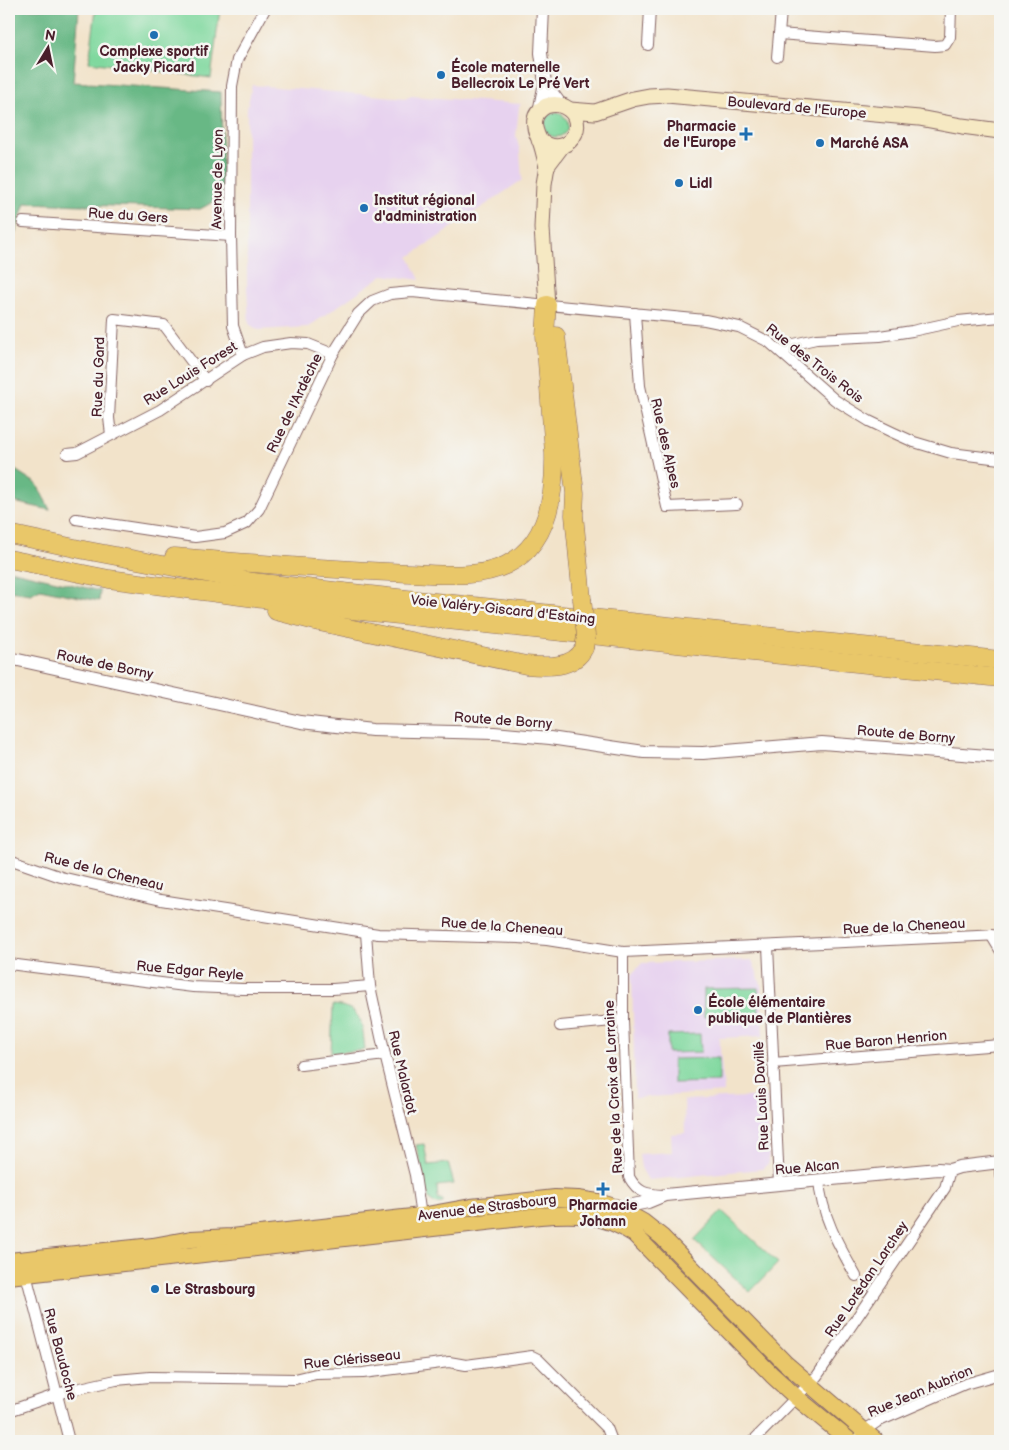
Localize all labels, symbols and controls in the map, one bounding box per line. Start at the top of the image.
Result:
north arrow [22,22,72,72]
text: N [44,26,57,45]
marker: Complexe sportif Jacky Picard [148,29,160,41]
place label: Complexe sportif Jacky Picard [99,43,209,76]
place label: École maternelle Bellecroix Le Pré Vert [451,57,590,92]
marker: École maternelle Bellecroix Le Pré Vert [435,69,447,81]
street label: Boulevard de l'Europe [727,93,867,122]
place label: Pharmacie de l'Europe [663,118,736,151]
marker: Pharmacie de l'Europe [740,128,752,140]
street label: Avenue de Lyon [208,129,227,229]
place label: Marché ASA [830,135,909,152]
marker: Marché ASA [814,137,826,149]
place label: Lidl [689,175,712,192]
marker: Lidl [673,177,685,189]
place label: Institut régional d'administration [374,192,477,225]
marker: Institut régional d'administration [358,202,370,214]
street label: Rue du Gers [87,204,169,227]
street label: Rue des Trois Rois [763,320,867,407]
street label: Rue du Gard [89,336,108,418]
street label: Rue Louis Forest [140,337,241,409]
street label: Rue de l'Ardèche [263,351,326,456]
street label: Rue des Alpes [647,396,684,490]
street label: Voie Valéry-Giscard d'Estaing [410,591,596,628]
street label: Route de Borny [55,646,155,683]
street label: Route de Borny [453,709,553,732]
street label: Route de Borny [856,722,956,747]
street label: Rue de la Cheneau [42,848,165,895]
street label: Rue de la Cheneau [440,914,564,939]
street label: Rue de la Cheneau [842,915,966,938]
street label: Rue Edgar Reyle [136,957,244,984]
place label: École élémentaire publique de Plantières [708,992,852,1027]
street label: Rue de la Croix de Lorraine [600,1000,627,1174]
marker: École élémentaire publique de Plantières [692,1004,704,1016]
street label: Rue Baron Henrion [824,1027,948,1054]
street label: Rue Malardot [385,1028,421,1116]
street label: Rue Louis Davillé [750,1040,773,1151]
street label: Rue Alcan [774,1156,840,1179]
marker: Pharmacie Johann [597,1183,609,1195]
street label: Avenue de Strasbourg [417,1191,557,1224]
place label: Pharmacie Johann [568,1197,638,1230]
street label: Rue Lorédan Larchey [821,1217,912,1341]
place label: Le Strasbourg [165,1281,255,1298]
marker: Le Strasbourg [149,1283,161,1295]
street label: Rue Baudoche [40,1306,81,1402]
street label: Rue Clérisseau [303,1346,401,1373]
street label: Rue Jean Aubrion [865,1362,975,1421]

